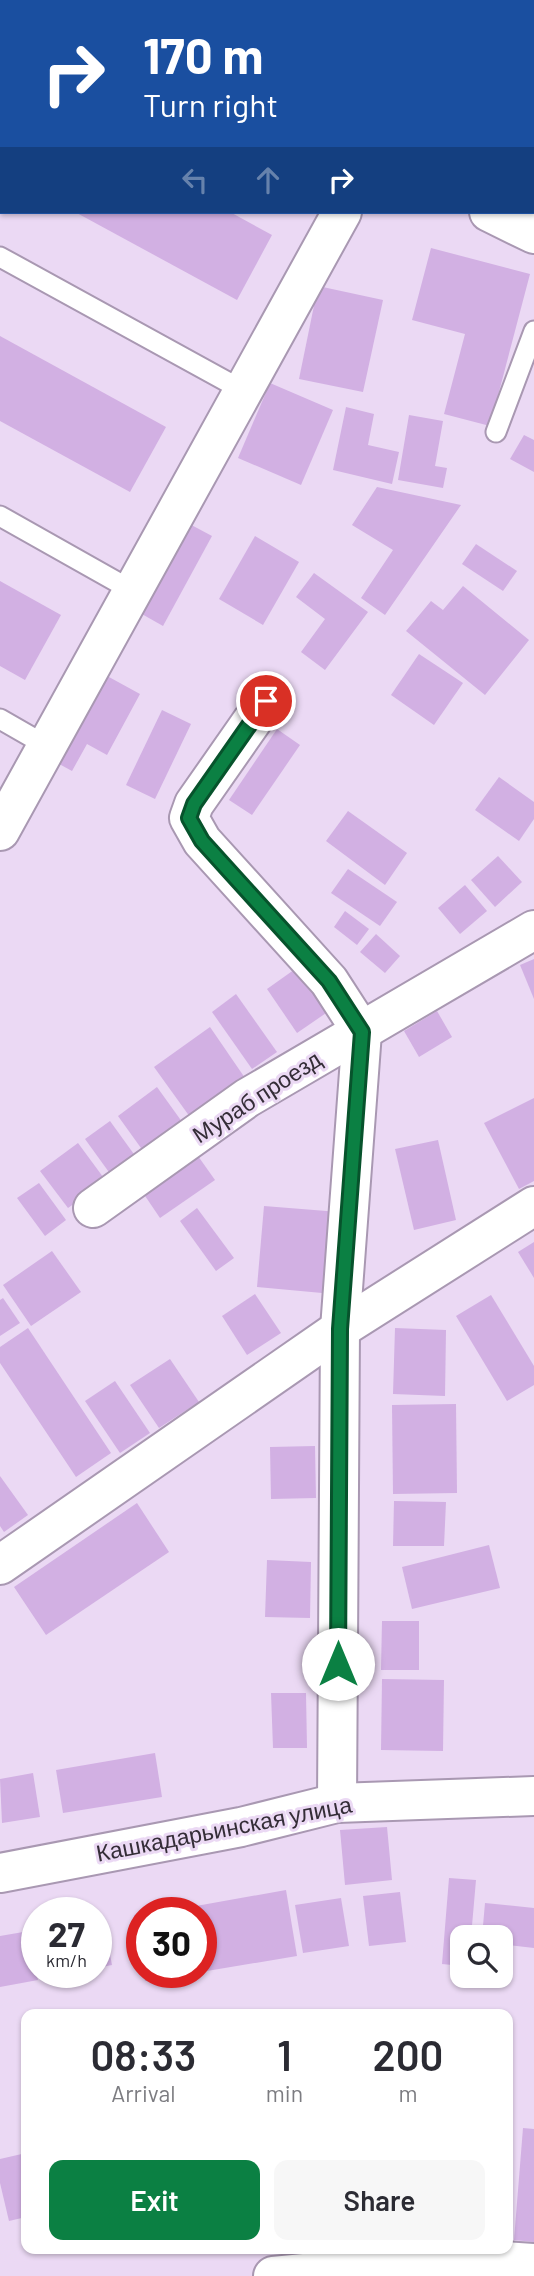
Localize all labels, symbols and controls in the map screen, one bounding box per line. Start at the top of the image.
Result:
text: 170 m [143,25,263,84]
icon: right [28,28,119,119]
text: Turn right [143,85,278,123]
icon: left [176,161,214,199]
icon: ahead [249,161,287,199]
icon: right [322,161,360,199]
pin [236,671,296,731]
icon: arrive [247,682,285,720]
street label: Мураб проезд [187,1044,327,1148]
position arrow [301,1627,375,1701]
street label: Кашкадарьинская улица [94,1789,354,1867]
speed limit sign: 30 [126,1897,217,1988]
text: 27 [48,1912,85,1954]
map controls [450,1925,513,1988]
button: search [450,1925,513,1988]
text: km/h [46,1949,87,1971]
text: 08:33 [91,2029,196,2079]
text: 1 [277,2029,292,2079]
text: 200 [373,2029,443,2079]
text: Arrival [111,2079,176,2107]
text: min [266,2079,303,2107]
text: m [399,2079,418,2107]
button: Exit [49,2160,260,2240]
button: Share [274,2160,485,2240]

